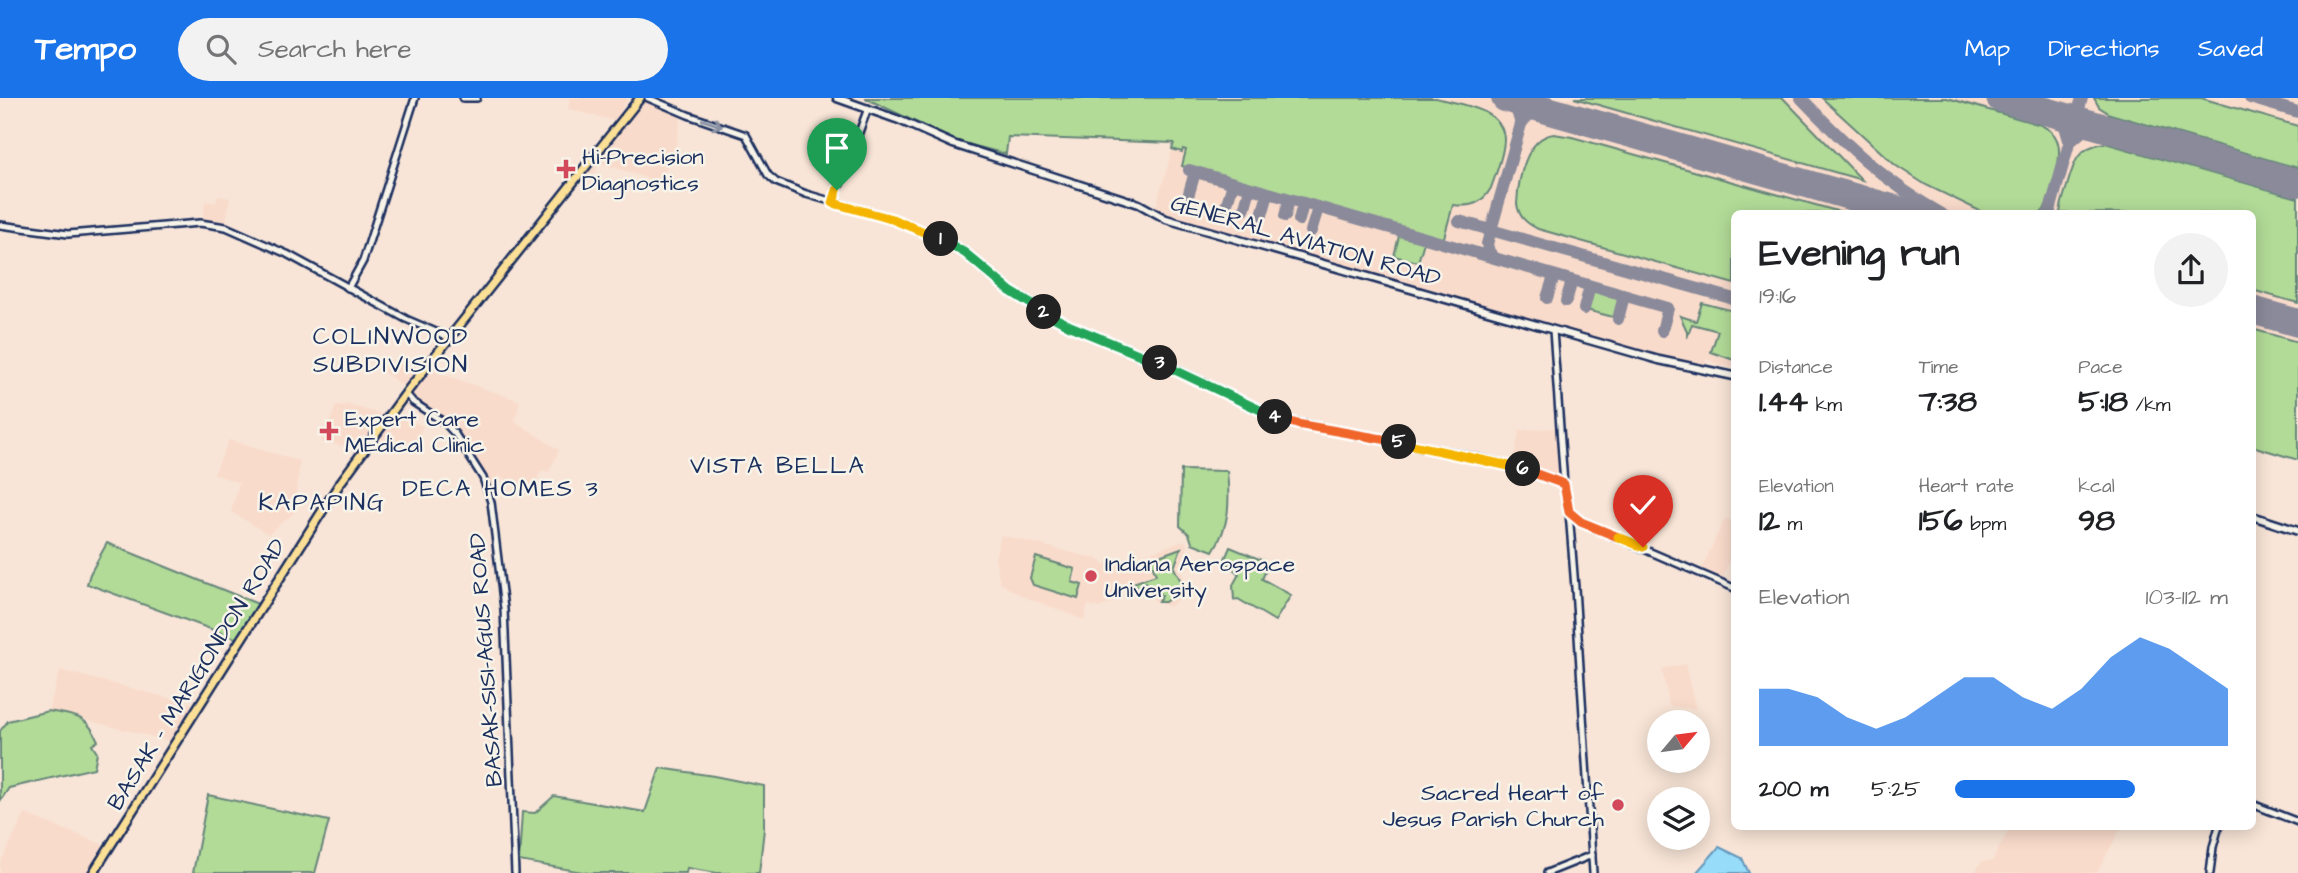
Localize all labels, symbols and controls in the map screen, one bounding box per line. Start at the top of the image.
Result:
search box [178,18,668,81]
text: Tempo [35,26,136,72]
icon: search [202,30,240,68]
text: Search here [258,31,411,67]
text: Map [1965,32,2010,66]
text: Directions [2048,32,2160,66]
text: Saved [2198,32,2263,66]
one-way arrow [700,118,722,130]
pin [807,118,867,190]
icon: arrive [818,129,856,167]
place label: Hi-Precision Diagnostics [582,141,704,200]
marker: Hi-Precision Diagnostics [556,159,576,179]
street label: GENERAL AVIATION ROAD [1167,187,1445,295]
pin: 1 [923,222,958,256]
text: 1 [939,225,942,252]
text: Evening run [1759,228,1960,280]
button: share [2154,233,2228,307]
text: 19:16 [1759,280,1796,312]
pin: 2 [1026,294,1062,330]
text: 2 [1038,298,1049,325]
district label: COLINWOOD SUBDIVISION [313,320,469,382]
pin: 3 [1142,345,1178,380]
text: 3 [1155,349,1164,376]
text: Distance [1759,354,1833,381]
text: Time [1919,354,1958,381]
text: Pace [2078,354,2122,381]
text: 1.44 [1759,381,1808,423]
text: 7:38 [1919,381,1977,423]
text: 5:18 [2078,381,2128,423]
text: km [1808,392,1842,419]
text: /km [2128,392,2171,419]
pin: 4 [1258,400,1292,434]
place label: Expert Care MEdical Clinic [345,403,485,461]
text: 4 [1268,403,1281,430]
marker: Expert Care MEdical Clinic [319,421,339,441]
pin: 5 [1382,424,1416,460]
text: 5 [1392,428,1405,455]
district label: VISTA BELLA [690,449,866,483]
pin: 6 [1506,452,1540,486]
text: 6 [1517,455,1528,482]
district label: DECA HOMES 3 [402,472,600,506]
text: Elevation [1759,473,1834,500]
text: Heart rate [1919,473,2014,500]
text: kcal [2078,473,2115,500]
pin [1613,475,1673,547]
district label: KAPAPING [258,486,386,520]
icon: check [1624,486,1662,524]
text: 12 [1759,500,1780,542]
text: 156 [1919,500,1963,542]
text: 98 [2078,500,2115,542]
text: m [1780,511,1802,538]
text: bpm [1963,511,2006,538]
street label: BASAK - MARIGONDON ROAD [100,532,294,817]
street label: BASAK-SISI-AGUS ROAD [461,532,511,788]
place label: Indiana Aerospace University [1105,548,1295,607]
marker: Indiana Aerospace University [1083,568,1099,584]
text: Elevation [1759,581,1850,613]
text: 103–112 m [2146,581,2228,613]
north arrow [1647,710,1710,774]
map controls [1647,710,1710,850]
text: 200 m [1759,773,1828,805]
text: 5:25 [1871,773,1921,805]
place label: Sacred Heart of Jesus Parish Church [1383,777,1605,835]
button: layers [1647,787,1710,850]
marker: Sacred Heart of Jesus Parish Church [1610,797,1626,813]

